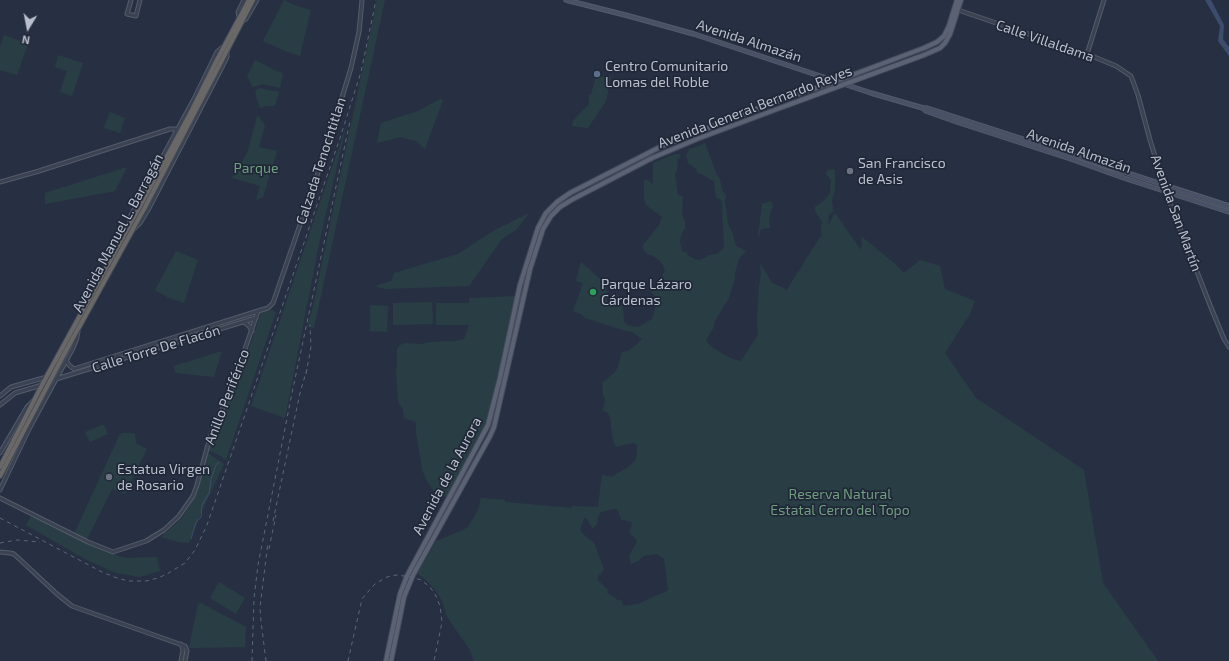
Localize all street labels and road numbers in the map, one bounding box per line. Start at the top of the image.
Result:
street label: Avenida Almazán [694,16,804,66]
street label: Calle Villaldama [994,16,1096,66]
street label: Avenida General Bernardo Reyes [656,62,854,152]
street label: Calzada Tenochtitlan [293,95,349,227]
street label: Avenida Almazán [1025,125,1133,177]
street label: Avenida Manuel L. Barragán [69,151,167,315]
street label: Avenida San Martín [1147,152,1205,274]
street label: Calle Torre De Flacón [90,322,222,376]
street label: Anillo Periférico [201,347,253,447]
street label: Avenida de la Aurora [409,414,485,538]

